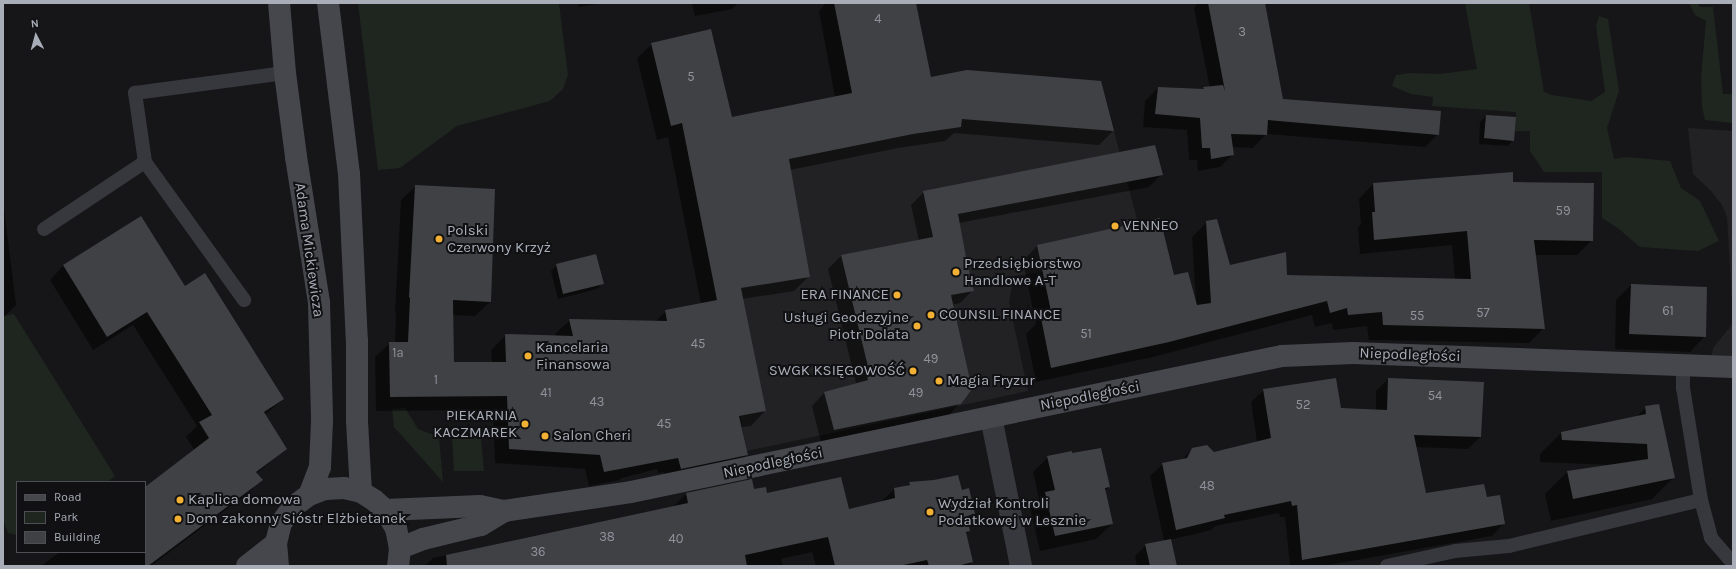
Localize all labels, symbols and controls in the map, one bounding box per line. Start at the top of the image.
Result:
house number: 4 [874,11,882,27]
north arrow [16,16,56,56]
text: N [30,17,39,30]
house number: 3 [1238,24,1246,40]
house number: 5 [687,69,695,85]
street label: Adama Mickiewicza [291,182,327,318]
house number: 59 [1556,203,1570,219]
place label: VENNEO [1123,217,1178,235]
place label: Polski Czerwony Krzyż [447,221,551,256]
marker: VENNEO [1110,221,1120,231]
marker: Polski Czerwony Krzyż [434,234,444,244]
place label: Przedsiębiorstwo Handlowe A-T [964,254,1081,289]
marker: Przedsiębiorstwo Handlowe A-T [951,267,961,277]
place label: ERA FINANCE [800,286,889,304]
marker: ERA FINANCE [892,290,902,300]
house number: 61 [1662,303,1674,319]
house number: 57 [1476,305,1490,321]
place label: COUNSIL FINANCE [939,306,1061,324]
place label: Usługi Geodezyjne Piotr Dolata [784,308,909,343]
house number: 55 [1410,308,1424,324]
marker: COUNSIL FINANCE [926,310,936,320]
marker: Usługi Geodezyjne Piotr Dolata [912,321,922,331]
house number: 51 [1080,326,1092,342]
house number: 45 [691,336,705,352]
place label: Kancelaria Finansowa [536,338,610,373]
street label: Niepodległości [1359,344,1461,366]
house number: 1a [392,345,404,361]
marker: Kancelaria Finansowa [523,351,533,361]
house number: 49 [924,351,938,367]
place label: SWGK KSIĘGOWOŚĆ [769,362,905,380]
marker: SWGK KSIĘGOWOŚĆ [908,366,918,376]
house number: 1 [434,372,438,388]
place label: Magia Fryzur [947,372,1035,390]
marker: Magia Fryzur [934,376,944,386]
street label: Niepodległości [1039,378,1141,414]
house number: 41 [540,385,552,401]
house number: 49 [909,385,923,401]
house number: 54 [1428,388,1442,404]
house number: 43 [590,394,604,410]
house number: 52 [1296,397,1310,413]
place label: PIEKARNIA KACZMAREK [433,406,517,441]
house number: 45 [657,416,671,432]
marker: PIEKARNIA KACZMAREK [520,419,530,429]
place label: Salon Cheri [553,427,631,445]
marker: Salon Cheri [540,431,550,441]
street label: Niepodległości [722,444,824,482]
house number: 48 [1199,478,1215,494]
legend [16,481,146,553]
text: Road [54,490,82,504]
place label: Kaplica domowa [188,491,301,509]
place label: Wydział Kontroli Podatkowej w Lesznie [938,494,1086,529]
marker: Kaplica domowa [175,495,185,505]
marker: Wydział Kontroli Podatkowej w Lesznie [925,507,935,517]
text: Park [54,510,78,524]
place label: Dom zakonny Sióstr Elżbietanek [186,510,407,528]
marker: Dom zakonny Sióstr Elżbietanek [173,514,183,524]
house number: 38 [599,529,615,545]
text: Building [54,530,100,544]
house number: 40 [669,531,683,547]
house number: 36 [530,544,546,560]

